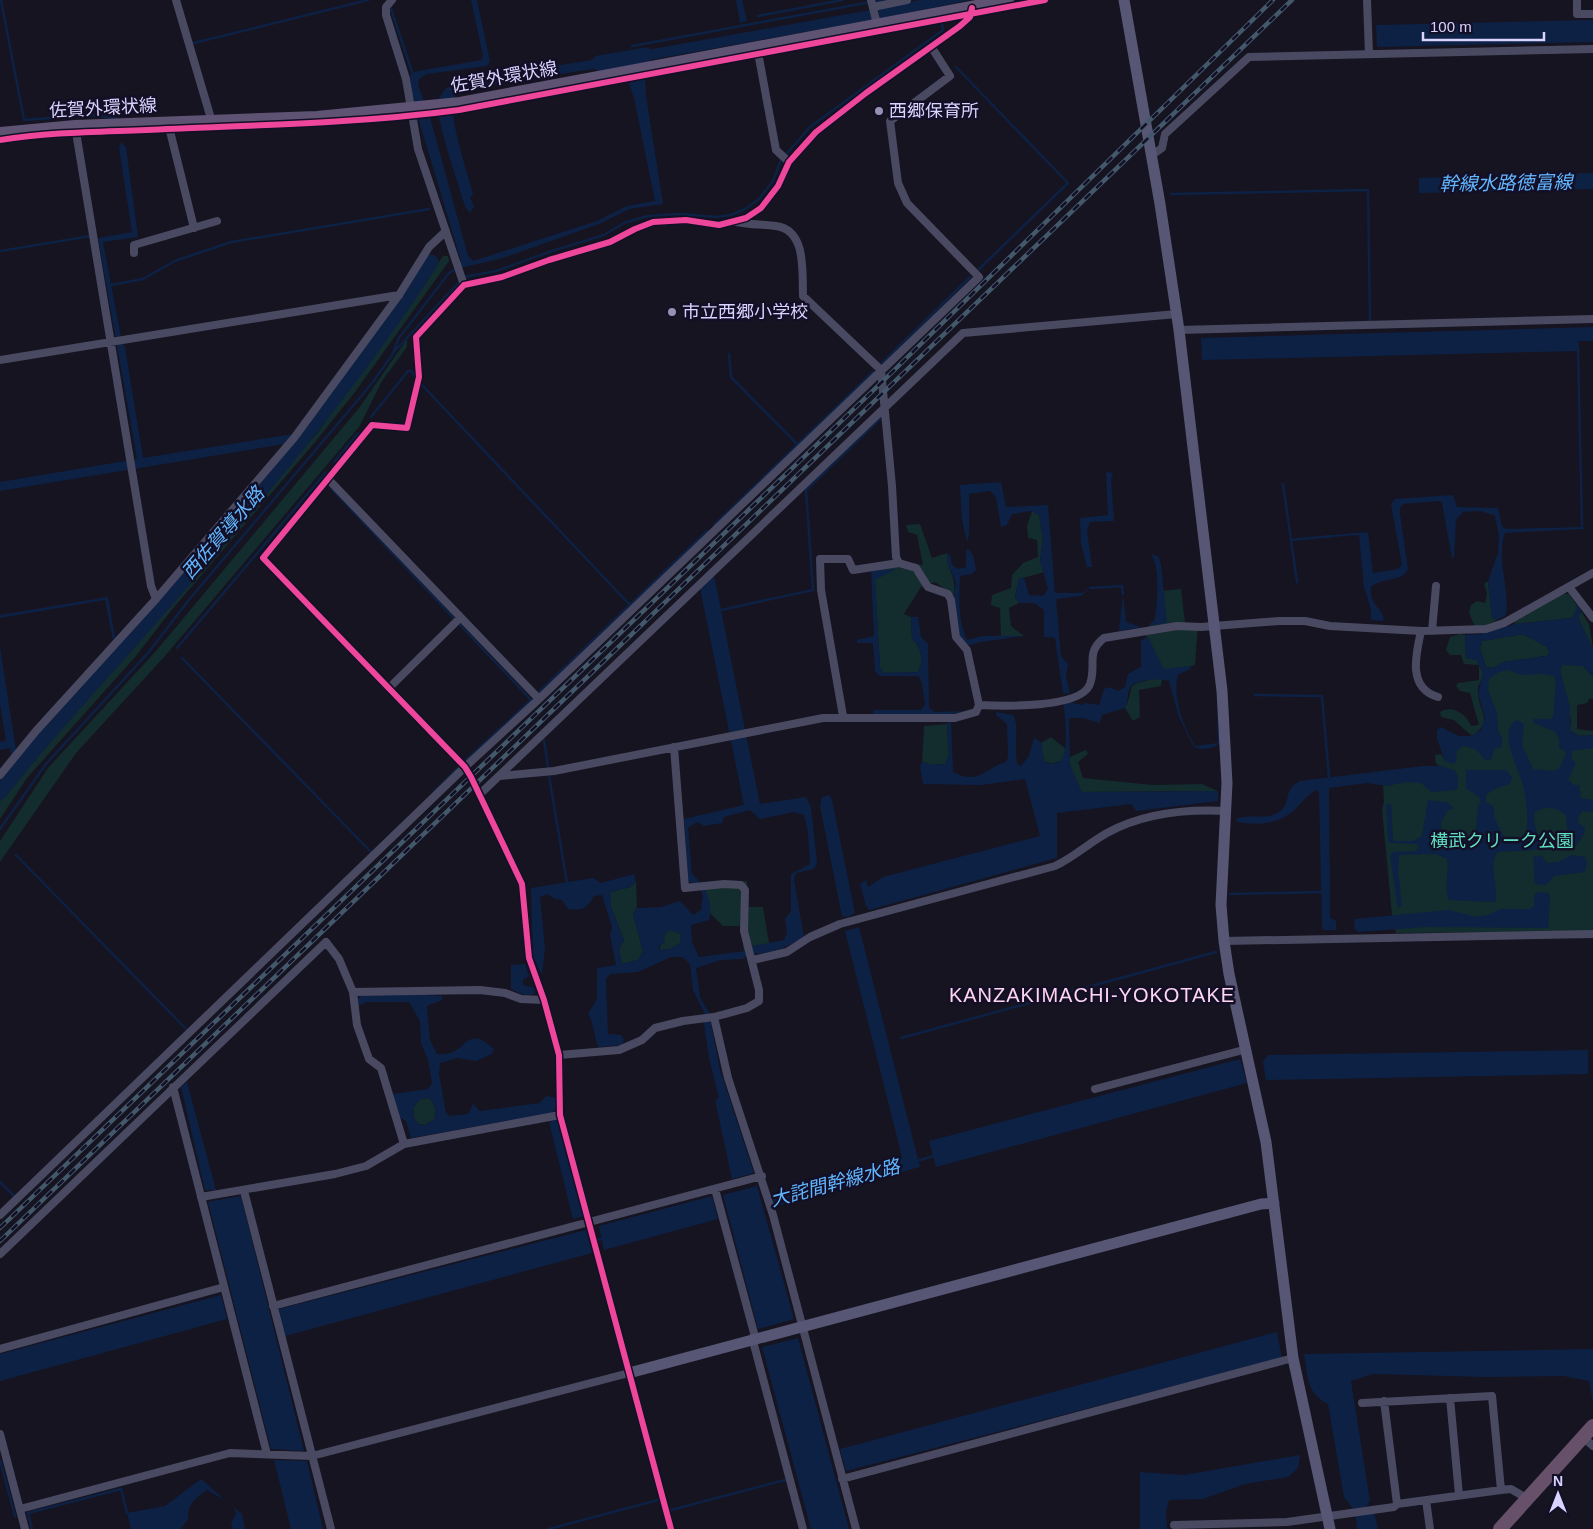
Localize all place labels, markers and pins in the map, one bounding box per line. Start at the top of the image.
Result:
place label: 西郷保育所 [889,101,979,121]
marker: 西郷保育所 [873,105,885,117]
place label: 市立西郷小学校 [682,302,808,322]
marker: 市立西郷小学校 [666,306,678,318]

